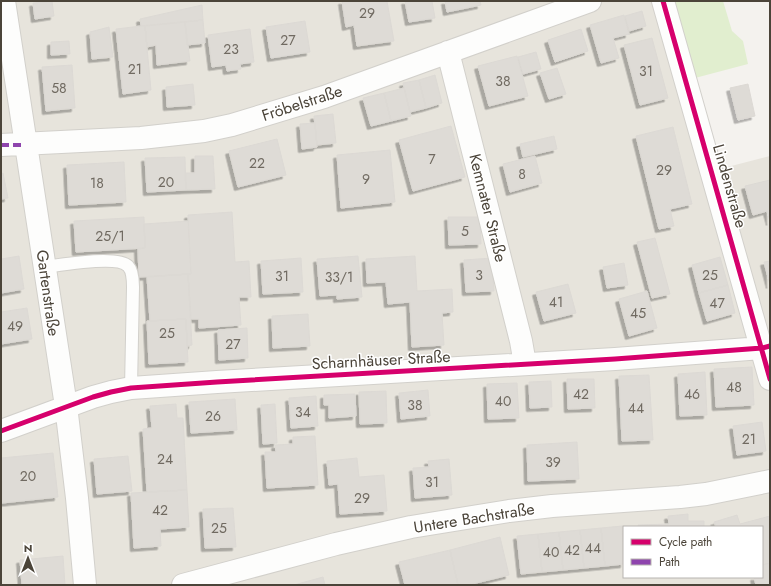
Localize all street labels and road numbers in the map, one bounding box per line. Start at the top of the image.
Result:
street label: Fröbelstraße [259,79,345,127]
street label: Lindenstraße [707,141,753,231]
street label: Kemnater Straße [463,151,513,265]
street label: Gartenstraße [31,248,65,338]
street label: Scharnhäuser Straße [311,345,451,375]
street label: Untere Bachstraße [412,497,536,539]

